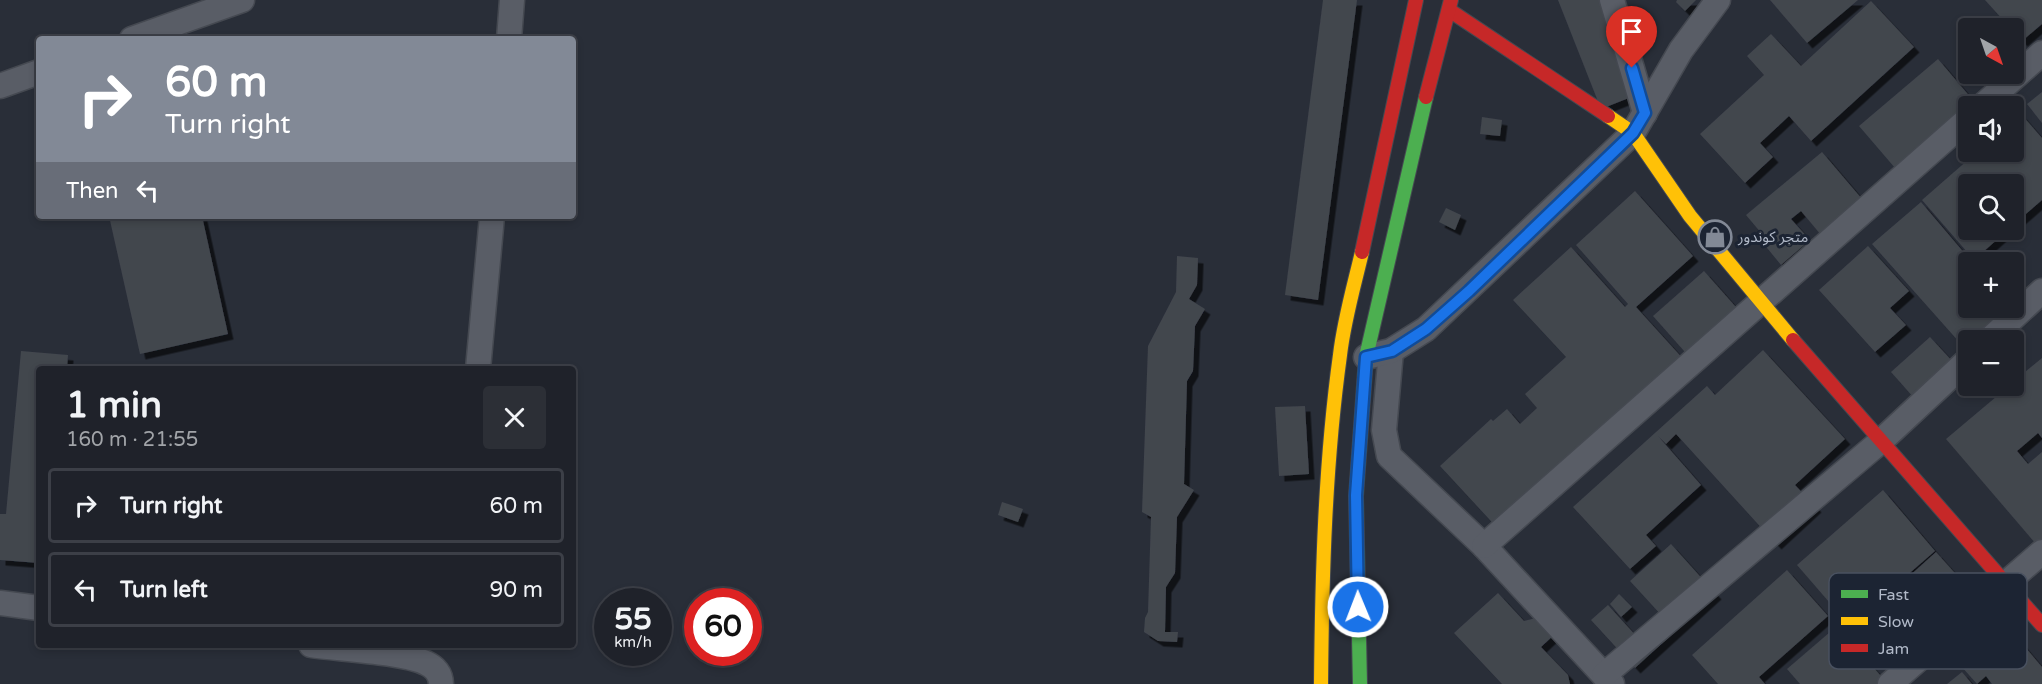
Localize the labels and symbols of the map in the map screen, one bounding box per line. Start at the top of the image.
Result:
pin [1606,6,1657,68]
north arrow [1958,18,2024,84]
shop icon: متجر كوندور [1697,219,1733,255]
place label: متجر كوندور [1737,228,1808,246]
legend [1829,573,2027,669]
position arrow [1326,575,1390,639]
text: Fast [1878,585,1909,605]
speed limit sign: 60 [684,588,762,666]
text: Slow [1878,612,1914,632]
text: Jam [1878,639,1909,659]

